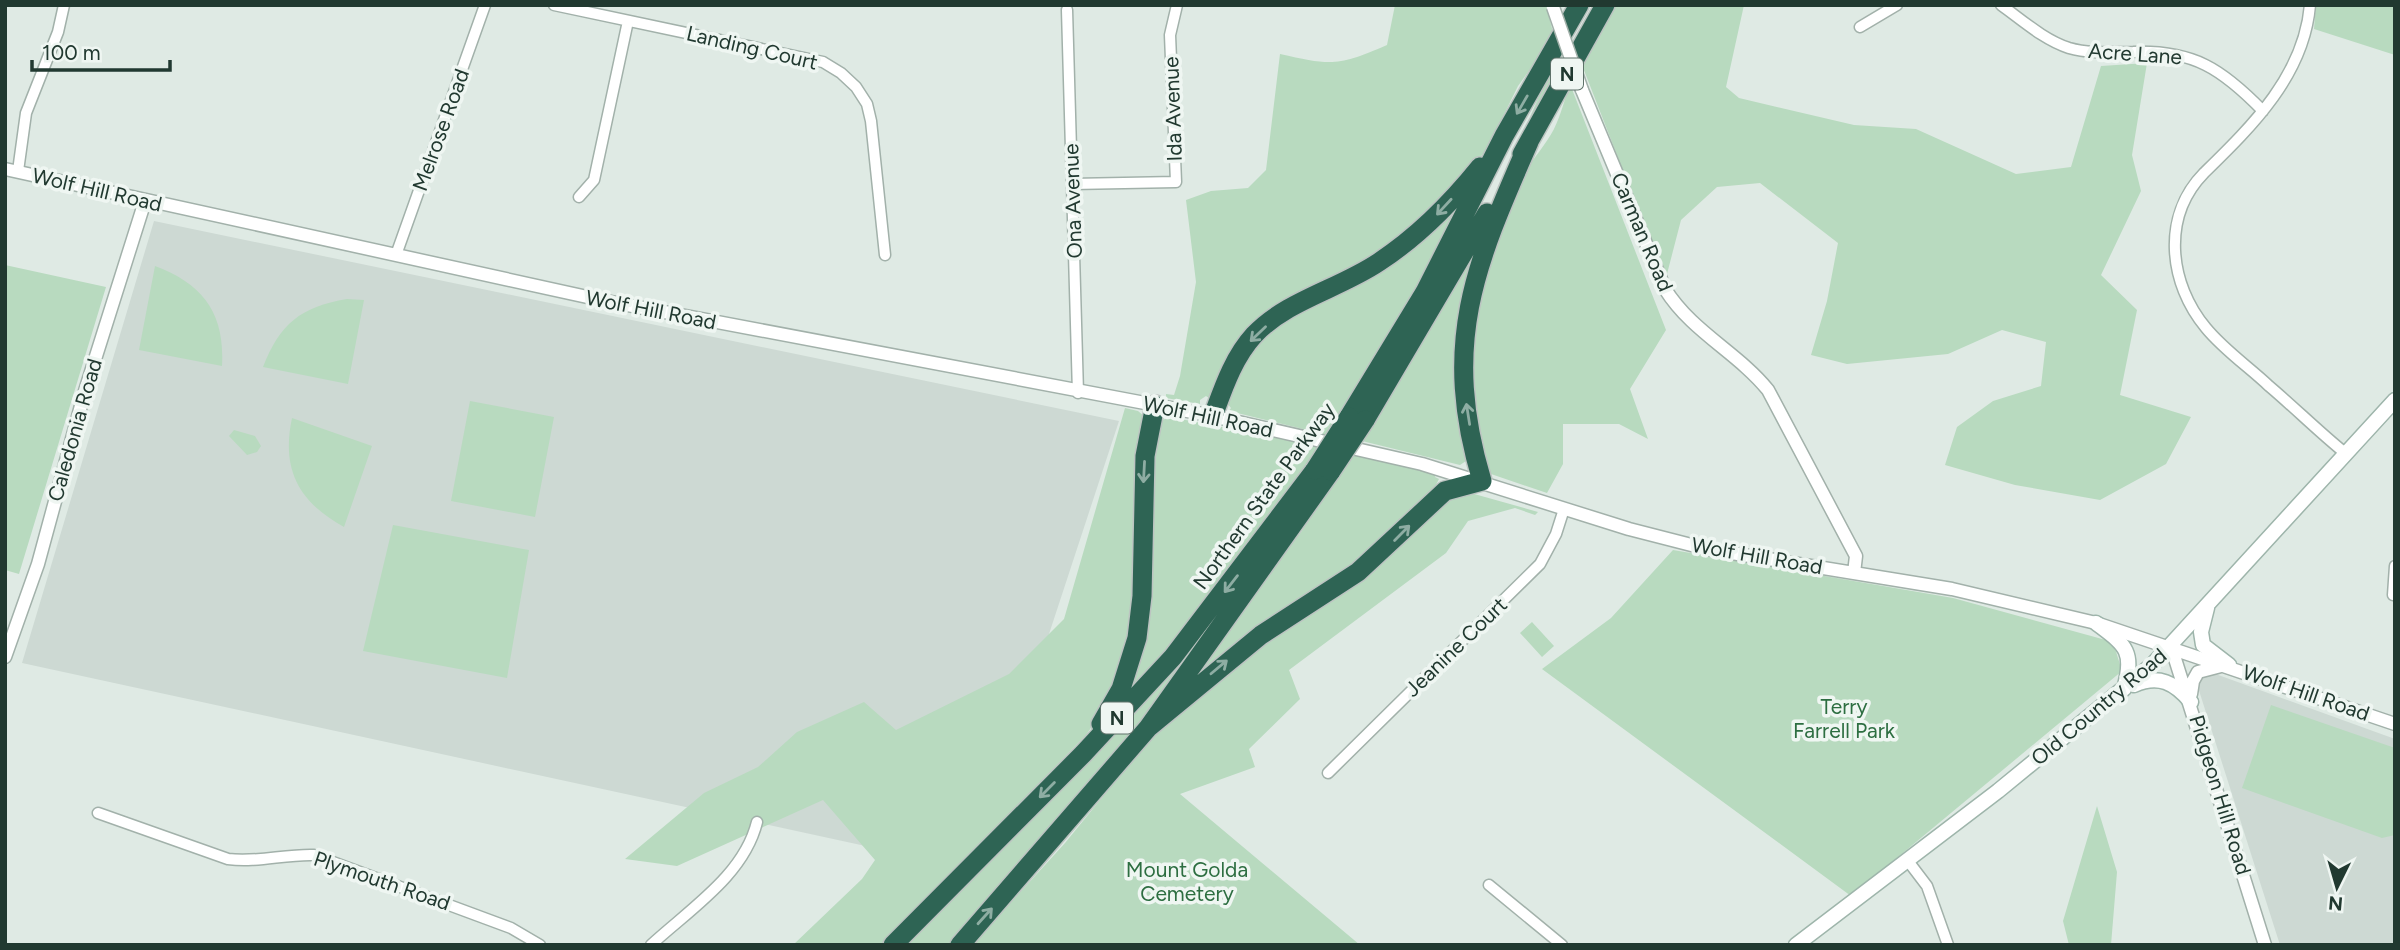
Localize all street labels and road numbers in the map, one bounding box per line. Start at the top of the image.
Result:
street label: Landing Court [684,20,820,75]
street label: Acre Lane [2087,38,2183,69]
street label: Ida Avenue [1158,56,1187,162]
road number: N [1551,58,1583,90]
street label: Melrose Road [407,65,474,194]
street label: Ona Avenue [1058,143,1087,259]
street label: Wolf Hill Road [30,162,164,217]
street label: Carman Road [1606,169,1679,295]
street label: Wolf Hill Road [584,285,718,334]
street label: Caledonia Road [42,356,107,504]
street label: Wolf Hill Road [1141,391,1275,443]
street label: Northern State Parkway [1188,398,1340,594]
street label: Wolf Hill Road [1690,532,1824,579]
street label: Jeanine Court [1399,592,1512,701]
street label: Old Country Road [2026,643,2171,770]
street label: Wolf Hill Road [2239,659,2373,726]
road number: N [1101,702,1133,734]
street label: Pidgeon Hill Road [2184,712,2257,878]
street label: Plymouth Road [311,845,454,916]

